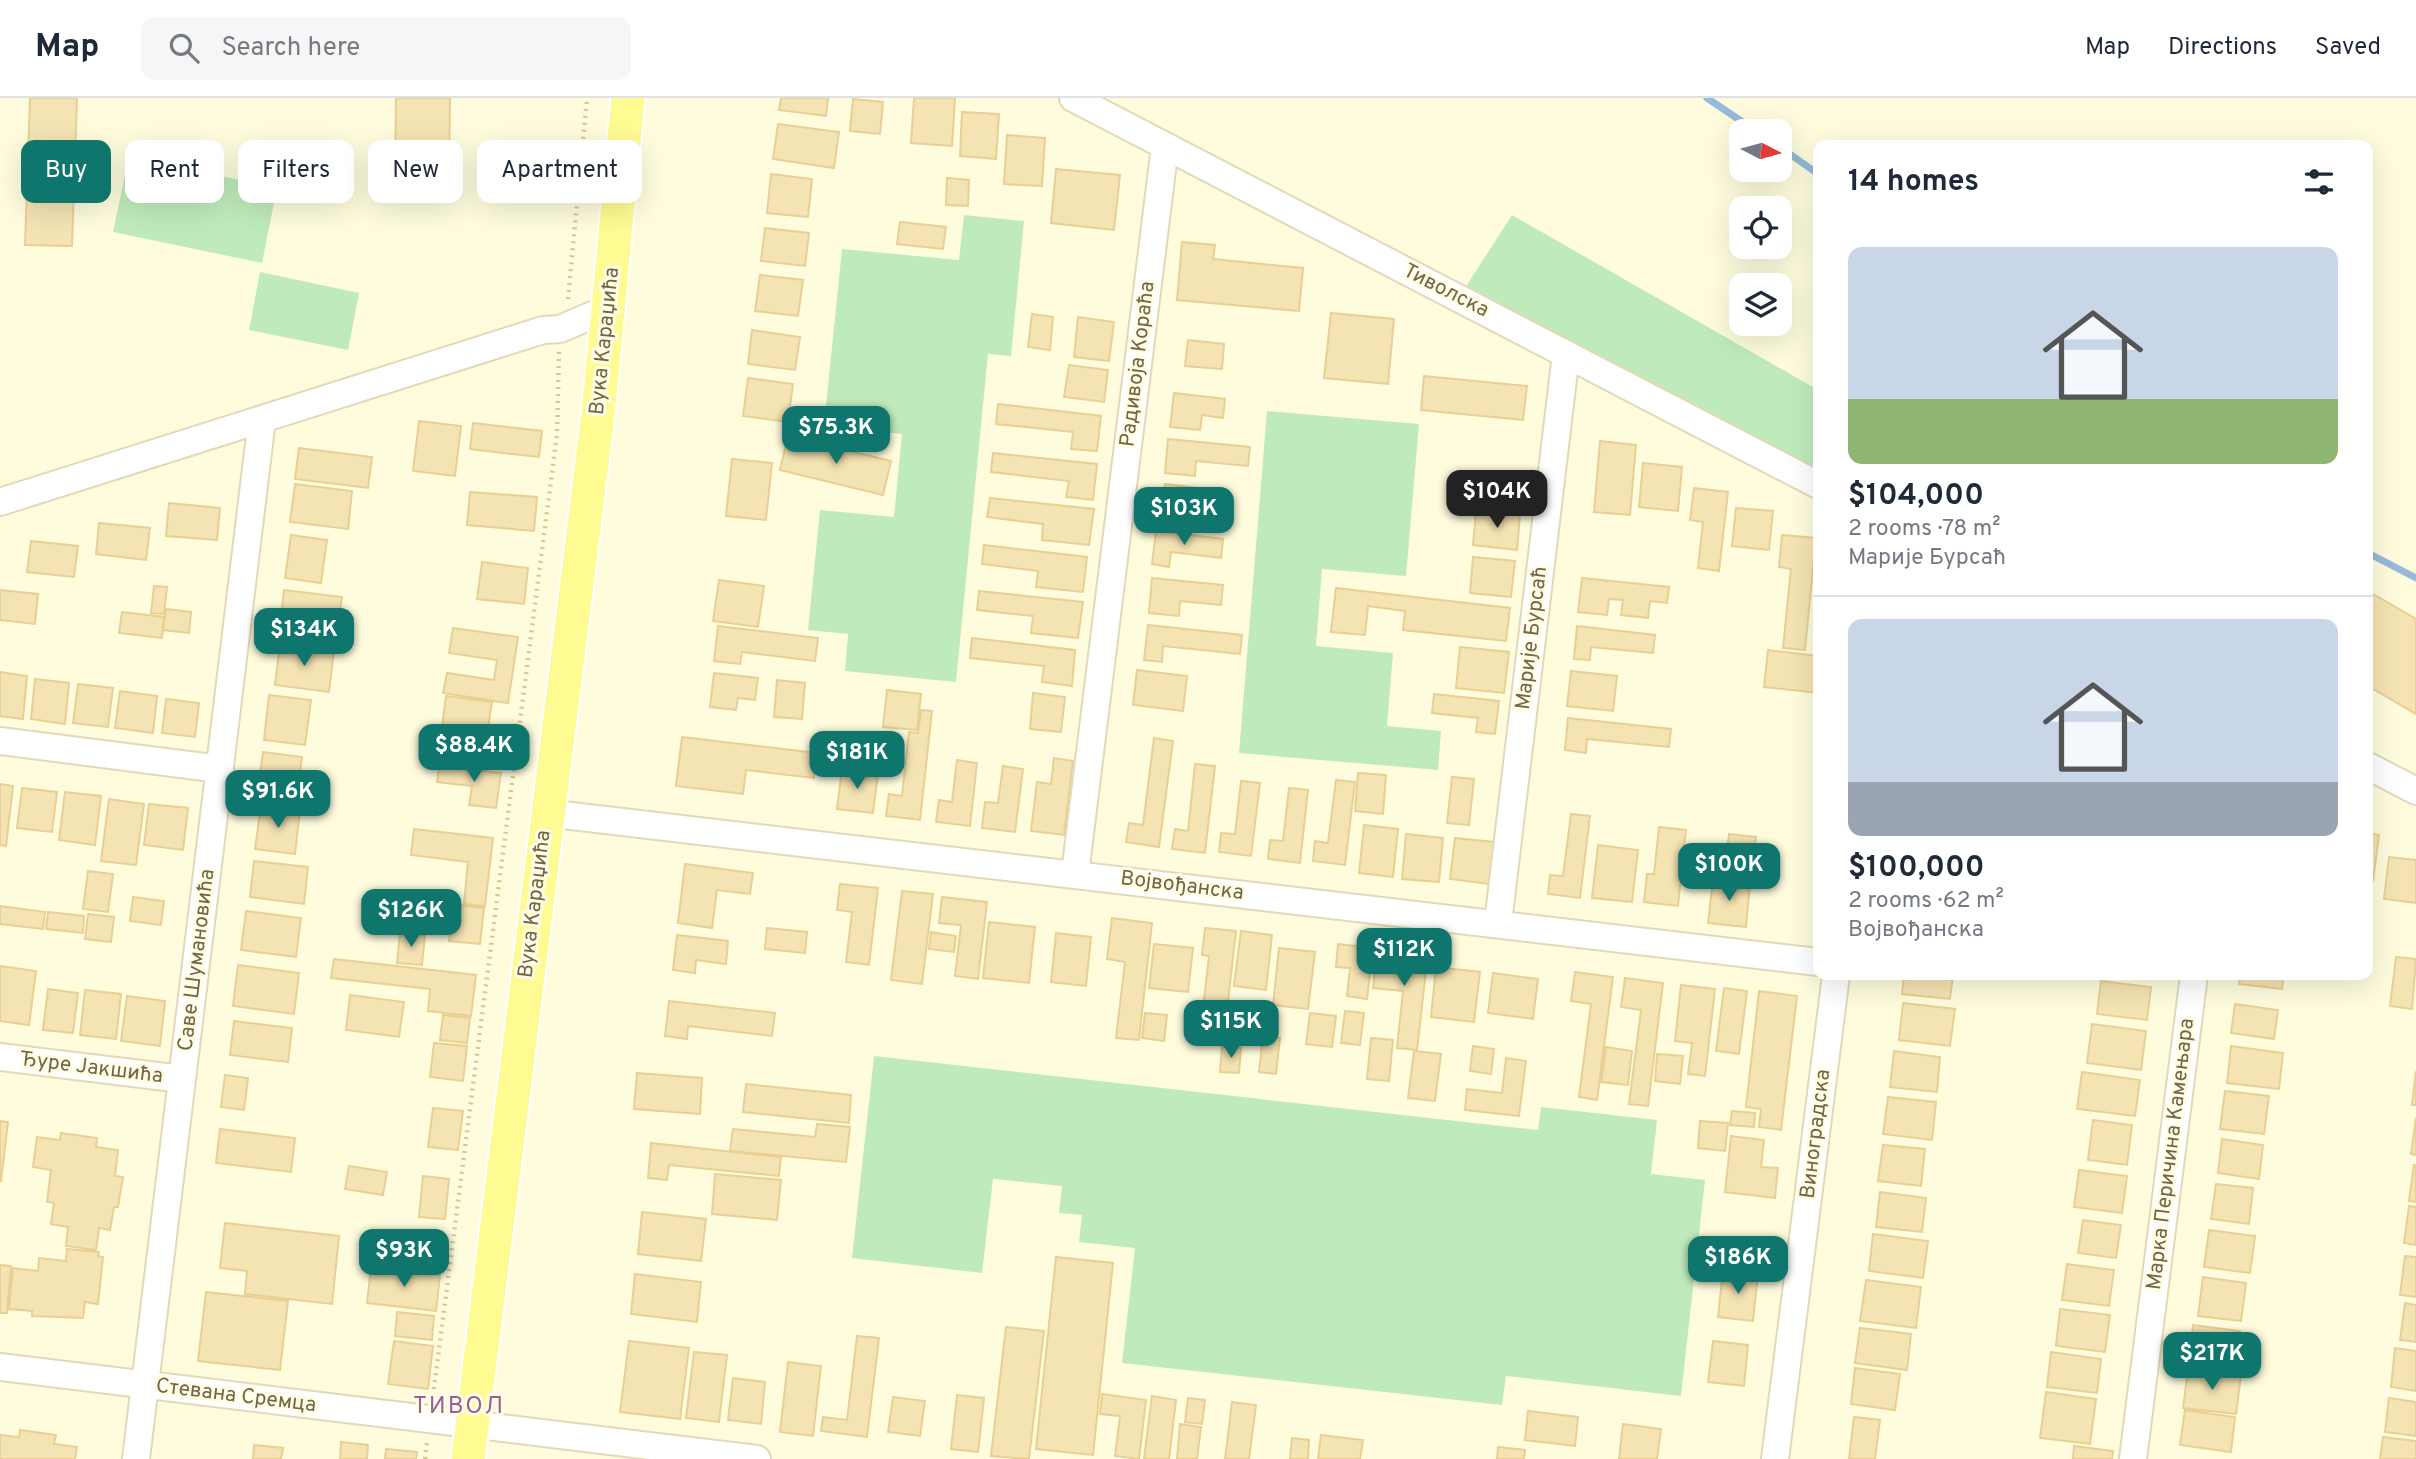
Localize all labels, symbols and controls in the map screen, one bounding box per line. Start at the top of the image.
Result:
search box [141,17,631,80]
text: Map [35,27,99,69]
icon: search [165,29,203,67]
text: Search here [221,32,360,65]
text: Map [2085,33,2130,63]
text: Directions [2168,33,2277,63]
text: Saved [2315,33,2381,63]
north arrow [1729,119,1792,182]
map controls [1729,119,1792,336]
chip: Buy [21,140,111,203]
chip: Rent [125,140,224,203]
chip: Filters [238,140,354,203]
chip: New [368,140,463,203]
chip: Apartment [477,140,642,203]
icon: filters [2300,163,2338,201]
text: 14 homes [1848,164,1979,201]
button: locate [1729,196,1792,259]
street label: Тиволска [1398,258,1494,324]
street label: Вука Караџића [584,266,626,416]
button: layers [1729,273,1792,336]
street label: Радивоја Кораћа [1114,280,1162,448]
icon: home [2030,292,2156,418]
pin: $75.3K [779,406,893,466]
text: $75.3K [798,414,874,443]
pin: $104K [1448,470,1546,530]
text: $104K [1462,478,1532,507]
text: $104,000 [1848,478,1984,515]
pin: $103K [1135,488,1233,547]
text: $103K [1150,495,1218,524]
text: 2 rooms · 78 m² [1848,515,2001,544]
text: Марије Бурсаћ [1848,544,2006,573]
street label: Марије Бурсаћ [1510,565,1554,711]
pin: $134K [255,608,353,668]
text: $134K [270,616,338,645]
icon: home [2030,664,2156,790]
pin: $88.4K [417,724,531,784]
text: $88.4K [435,732,513,761]
pin: $181K [808,732,906,791]
text: $181K [826,739,888,768]
pin: $91.6K [221,770,335,830]
text: $91.6K [241,778,315,807]
street label: Вука Караџића [513,829,557,979]
pin: $100K [1680,844,1778,903]
text: $100,000 [1848,850,1985,887]
text: $100K [1694,851,1764,880]
street label: Војвођанска [1119,865,1245,907]
street label: Саве Шумановића [172,867,222,1053]
text: 2 rooms · 62 m² [1848,887,2004,916]
pin: $126K [362,890,460,949]
text: $126K [377,897,445,926]
text: Војвођанска [1848,916,1984,945]
pin: $112K [1355,928,1453,988]
text: $112K [1373,936,1435,965]
pin: $115K [1182,1000,1280,1060]
text: $115K [1200,1008,1262,1037]
street label: Марка Перичина Камењара [2141,1017,2201,1291]
street label: Ђуре Јакшића [18,1046,164,1090]
street label: Виноградска [1795,1068,1837,1200]
pin: $93K [363,1230,445,1289]
pin: $186K [1689,1236,1787,1296]
text: $93K [375,1237,433,1266]
text: $186K [1704,1244,1772,1273]
pin: $217K [2163,1332,2261,1392]
text: $217K [2179,1340,2245,1369]
street label: Стевана Сремца [154,1373,318,1419]
district label: ТИВОЛ [413,1392,505,1422]

